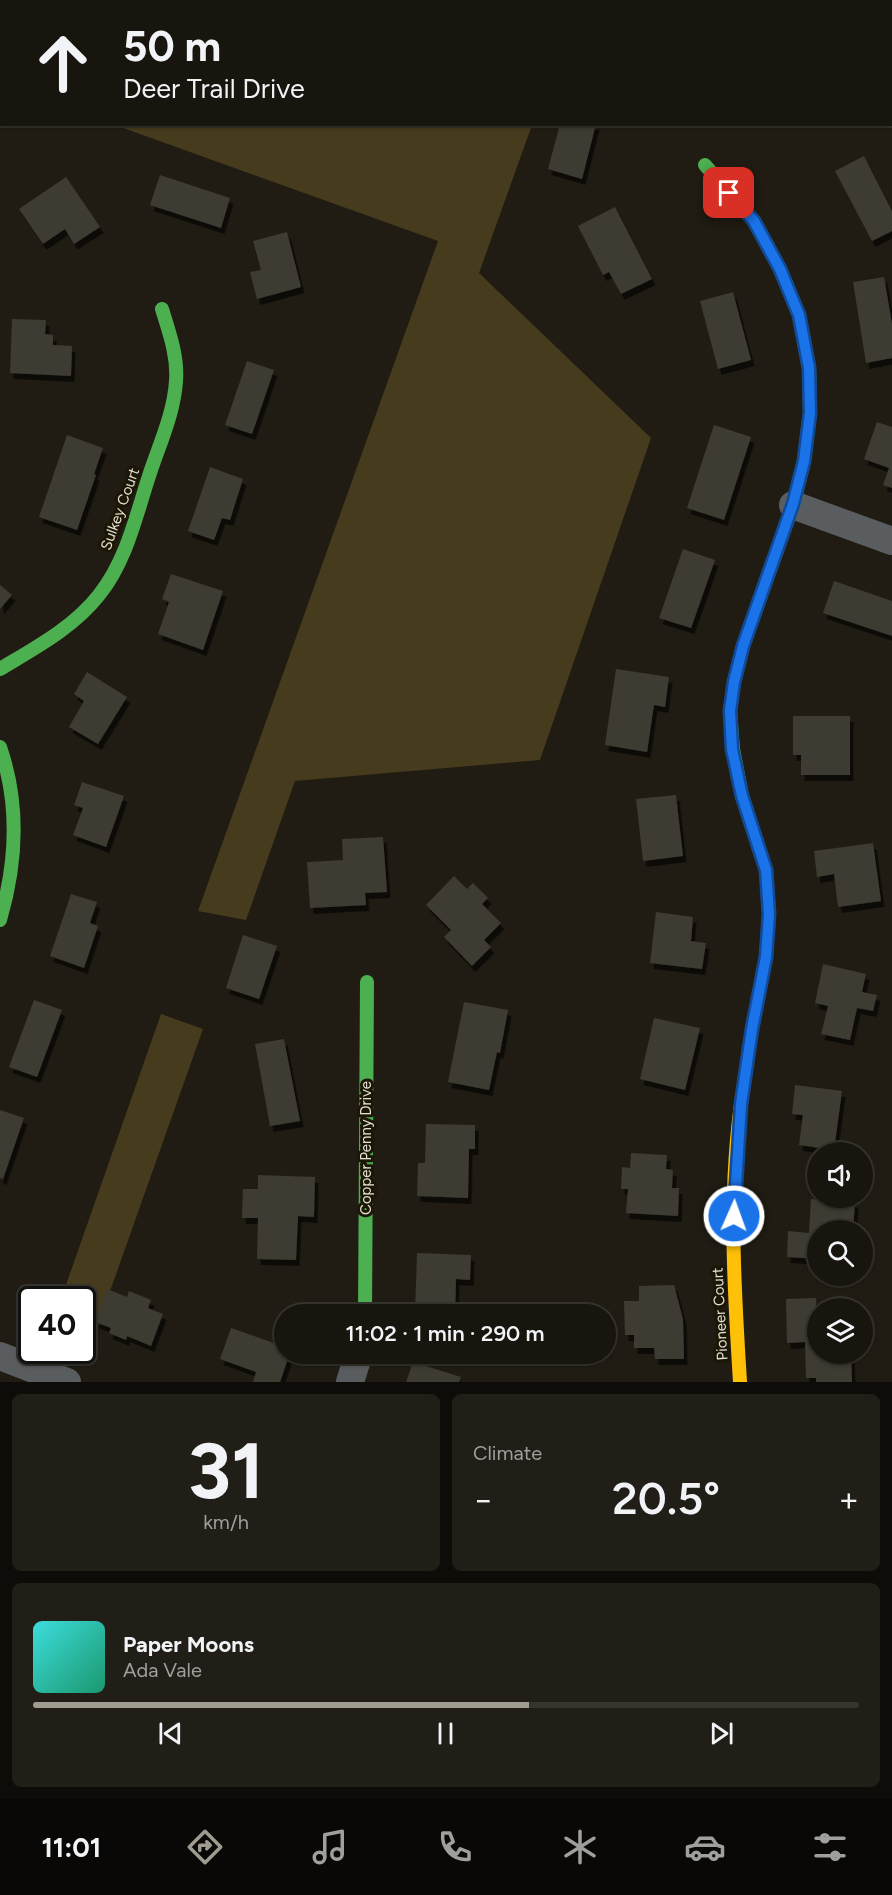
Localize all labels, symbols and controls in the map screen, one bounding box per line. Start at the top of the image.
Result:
text: 50 m [123,21,221,72]
icon: ahead [24,24,102,102]
text: Deer Trail Drive [123,72,305,105]
pin [703,167,754,218]
icon: arrive [712,176,745,209]
street label: Sulkey Court [97,465,143,553]
street label: Copper Penny Drive [357,1081,375,1215]
map controls [807,1142,873,1364]
button: sound [807,1142,873,1208]
position arrow [702,1184,766,1248]
button: search [807,1220,873,1286]
street label: Pioneer Court [709,1267,731,1361]
speed limit sign: 40 [18,1286,96,1364]
button: layers [807,1298,873,1364]
text: 11:02 · 1 min · 290 m [345,1320,545,1347]
text: 31 [188,1424,264,1518]
text: Climate [473,1441,542,1465]
text: 20.5° [612,1471,720,1525]
text: − [473,1480,494,1519]
text: + [838,1480,859,1519]
text: km/h [203,1510,249,1534]
text: Paper Moons [123,1631,254,1658]
text: Ada Vale [123,1658,202,1682]
icon: previous [154,1717,187,1750]
icon: pause [429,1717,462,1750]
icon: next [705,1717,738,1750]
icon: directions [184,1826,226,1868]
icon: music [309,1826,351,1868]
icon: phone [434,1826,476,1868]
icon: climate [559,1826,601,1868]
icon: car [684,1826,726,1868]
icon: filters [809,1826,851,1868]
text: 11:01 [41,1831,101,1864]

